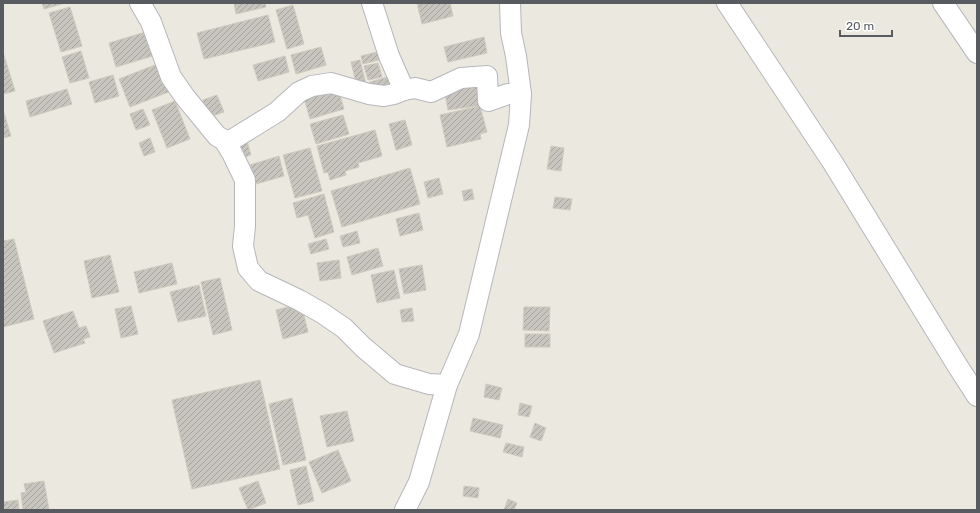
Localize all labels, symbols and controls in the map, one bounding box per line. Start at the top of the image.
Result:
scale bar [840,12,892,38]
text: 20 m [846,19,874,33]

